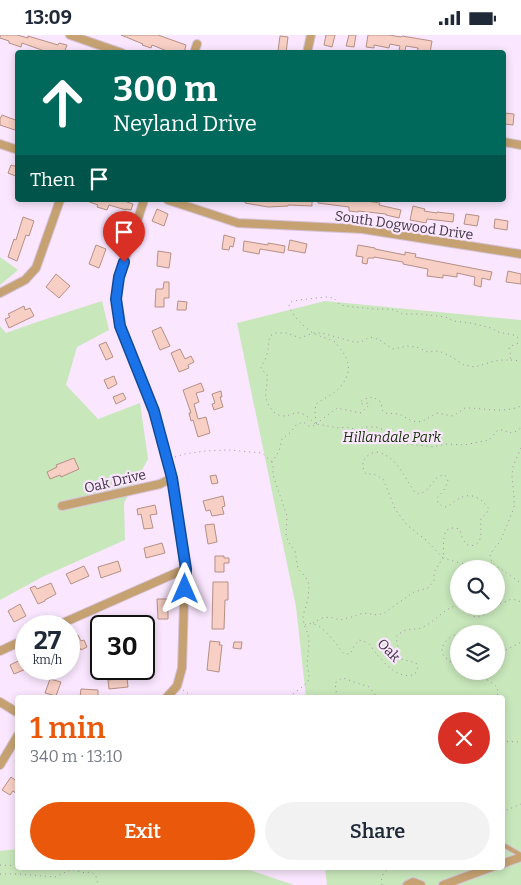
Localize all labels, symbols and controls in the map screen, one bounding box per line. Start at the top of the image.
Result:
text: 13:09 [25,6,72,29]
text: 300 m [113,68,217,110]
icon: ahead [30,70,95,135]
text: Neyland Drive [113,110,257,137]
icon: arrive [85,165,113,193]
text: Then [30,168,75,191]
street label: South Dogwood Drive [334,207,474,244]
pin [103,211,145,262]
icon: arrive [110,218,138,246]
park label: Hillandale Park [343,429,442,446]
street label: Oak Drive [82,466,148,497]
map controls [450,560,505,680]
button: search [450,560,505,615]
position arrow [158,562,210,614]
speed limit sign: 30 [90,615,155,680]
button: layers [450,625,505,680]
text: 27 [34,626,61,656]
street label: Oak [374,635,404,666]
text: km/h [33,653,62,667]
text: 1 min [30,710,105,746]
button: close [438,712,490,764]
text: 340 m · 13:10 [30,747,123,766]
button: Exit [30,802,255,860]
button: Share [265,802,490,860]

